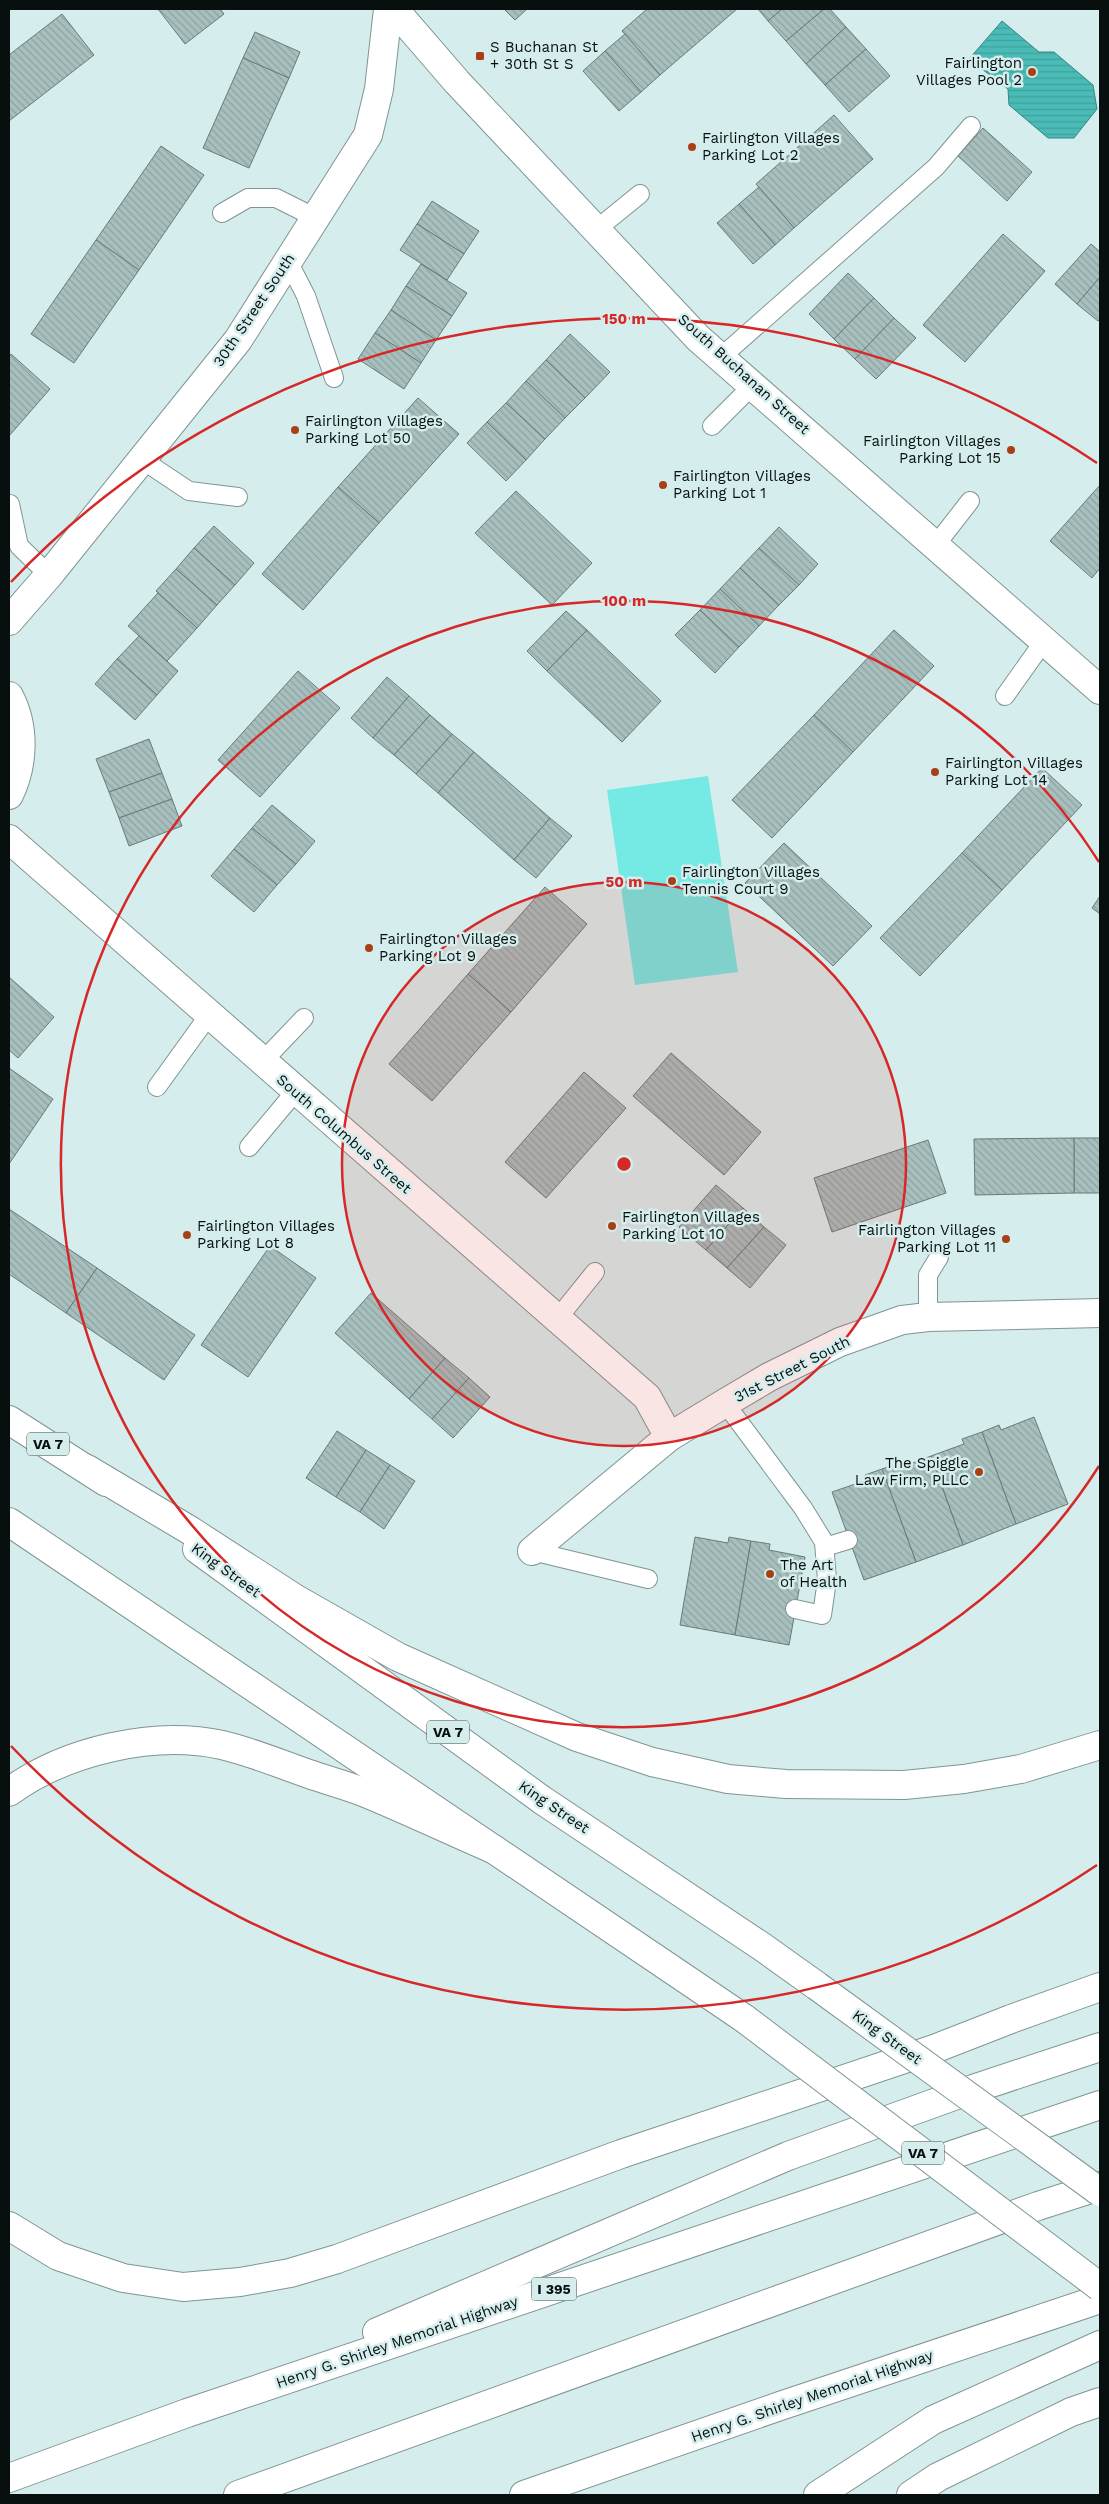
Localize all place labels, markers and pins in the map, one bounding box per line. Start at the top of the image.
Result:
place label: S Buchanan St + 30th St S [490,38,599,73]
marker: S Buchanan St + 30th St S [474,50,486,62]
place label: Fairlington Villages Pool 2 [916,54,1022,89]
marker: Fairlington Villages Pool 2 [1026,66,1038,78]
place label: Fairlington Villages Parking Lot 2 [702,129,840,164]
marker: Fairlington Villages Parking Lot 2 [686,141,698,153]
place label: Fairlington Villages Parking Lot 50 [305,412,443,447]
marker: Fairlington Villages Parking Lot 50 [289,424,301,436]
place label: Fairlington Villages Parking Lot 15 [863,432,1001,467]
marker: Fairlington Villages Parking Lot 15 [1005,444,1017,456]
place label: Fairlington Villages Parking Lot 1 [673,467,811,502]
marker: Fairlington Villages Parking Lot 1 [657,479,669,491]
place label: Fairlington Villages Parking Lot 14 [945,754,1083,789]
marker: Fairlington Villages Parking Lot 14 [929,766,941,778]
place label: Fairlington Villages Tennis Court 9 [682,863,820,898]
marker: Fairlington Villages Tennis Court 9 [666,875,678,887]
place label: Fairlington Villages Parking Lot 9 [379,930,517,965]
marker: Fairlington Villages Parking Lot 9 [363,942,375,954]
centre of rings [615,1155,633,1173]
place label: Fairlington Villages Parking Lot 10 [622,1208,760,1243]
place label: Fairlington Villages Parking Lot 8 [197,1217,335,1252]
marker: Fairlington Villages Parking Lot 10 [606,1220,618,1232]
place label: Fairlington Villages Parking Lot 11 [858,1221,996,1256]
marker: Fairlington Villages Parking Lot 8 [181,1229,193,1241]
marker: Fairlington Villages Parking Lot 11 [1000,1233,1012,1245]
place label: The Spiggle Law Firm, PLLC [855,1454,969,1489]
marker: The Spiggle Law Firm, PLLC [973,1466,985,1478]
place label: The Art of Health [780,1556,847,1591]
marker: The Art of Health [764,1568,776,1580]

